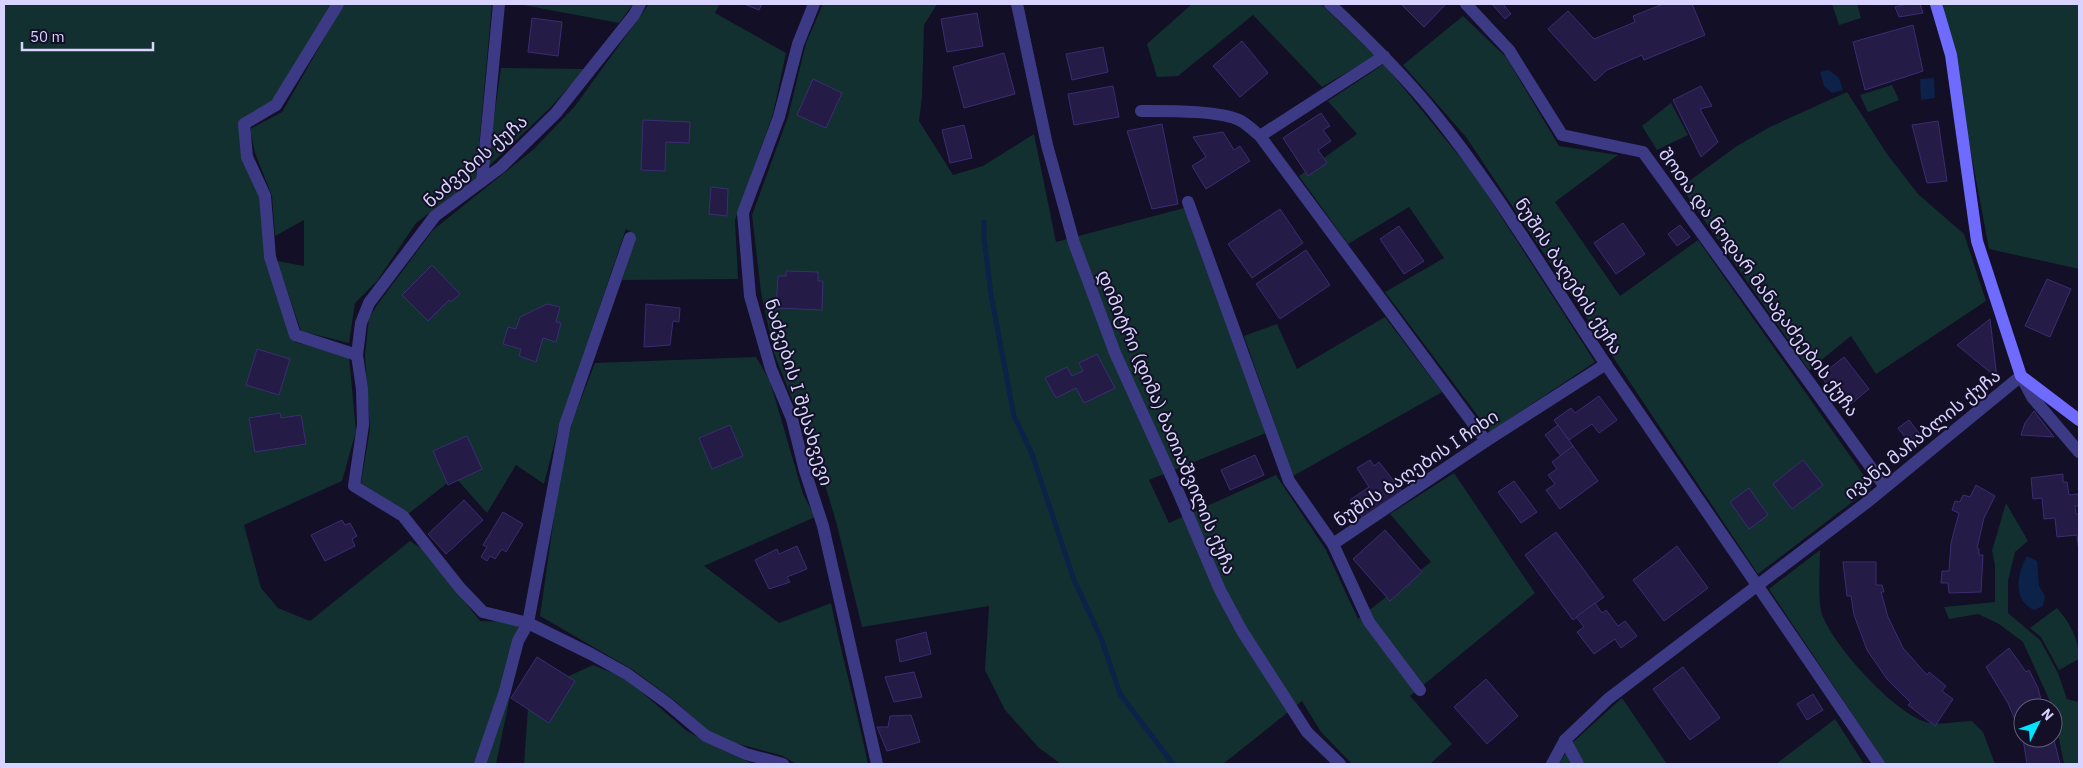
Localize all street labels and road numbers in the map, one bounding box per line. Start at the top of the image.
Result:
street label: ნაძვების ქუჩა [418,109,532,213]
street label: შოთა და ნოდარ მანაგაძეების ქუჩა [1654,143,1864,421]
street label: ნუშის ბაღების ქუჩა [1510,193,1628,359]
street label: დიმიტრი (დიმა) ბათიაშვილის ქუჩა [1092,266,1242,578]
street label: ნაძვების I შესახვევი [760,296,838,488]
street label: ივანე მაჩაბლის ქუჩა [1839,364,2005,504]
street label: ნუშის ბაღების I ჩიხი [1329,404,1503,532]

